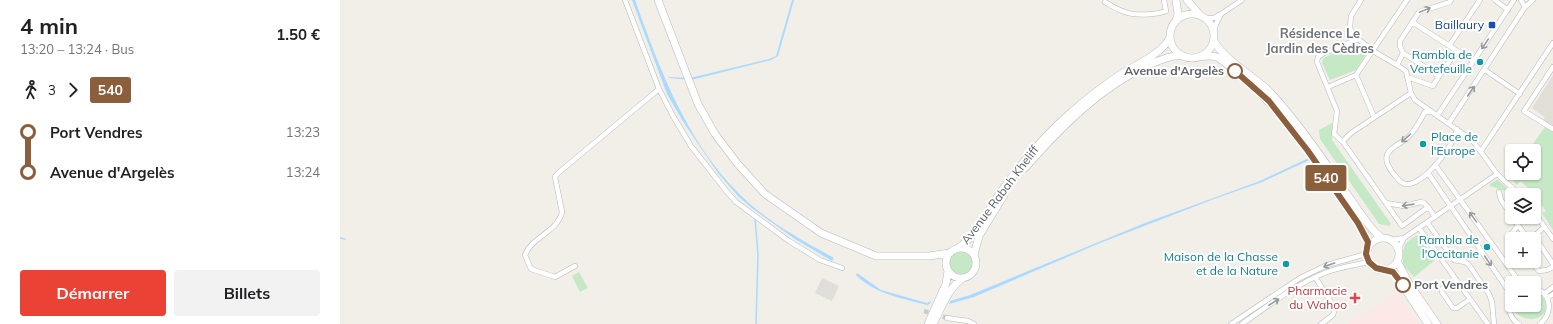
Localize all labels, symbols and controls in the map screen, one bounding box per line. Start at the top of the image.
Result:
one-way arrow [1418,6,1430,14]
text: 4 min [20,12,78,40]
place label: Baillaury [1435,17,1485,32]
marker: Baillaury [1487,20,1497,30]
text: 1.50 € [276,25,320,44]
district label: Résidence Le Jardin des Cèdres [1266,25,1374,56]
one-way arrow [1481,38,1489,49]
text: 13:20 – 13:24 · Bus [20,41,134,57]
place label: Rambla de Vertefeuille [1410,47,1472,76]
marker: Rambla de Vertefeuille [1475,57,1485,67]
place label: Avenue d'Argelès [1124,63,1224,78]
marker: Avenue d'Argelès [1227,63,1243,79]
icon: walk [20,79,42,101]
icon: forward [62,79,84,101]
text: 540 [98,81,123,99]
text: 3 [48,82,56,98]
one-way arrow [1467,86,1475,97]
text: Port Vendres [50,123,143,142]
text: 13:23 [286,124,320,140]
place label: Place de l'Europe [1431,129,1478,158]
one-way arrow [1401,133,1411,142]
marker: Place de l'Europe [1418,139,1428,149]
street label: Avenue Rabah Kheliff [958,142,1042,247]
map controls [1505,144,1541,312]
button: locate [1505,144,1541,180]
text: Avenue d'Argelès [50,163,175,182]
text: 13:24 [286,164,320,180]
line badge: 540 [1303,165,1349,191]
text: 540 [1313,169,1339,187]
button: layers [1505,188,1541,224]
one-way arrow [1402,201,1415,209]
one-way arrow [1469,212,1477,223]
place label: Rambla de l'Occitanie [1419,232,1479,261]
button: + [1505,232,1541,268]
marker: Rambla de l'Occitanie [1482,242,1492,252]
place label: Maison de la Chasse et de la Nature [1164,249,1278,278]
one-way arrow [1484,256,1492,267]
marker: Maison de la Chasse et de la Nature [1281,259,1291,269]
one-way arrow [1323,262,1336,269]
button: Démarrer [20,270,166,316]
button: Billets [174,270,320,316]
button: − [1505,276,1541,312]
marker: Port Vendres [1395,277,1411,293]
place label: Port Vendres [1414,277,1488,292]
place label: Pharmacie du Wahoo [1288,283,1347,312]
marker: Pharmacie du Wahoo [1350,293,1360,303]
one-way arrow [1268,297,1280,305]

